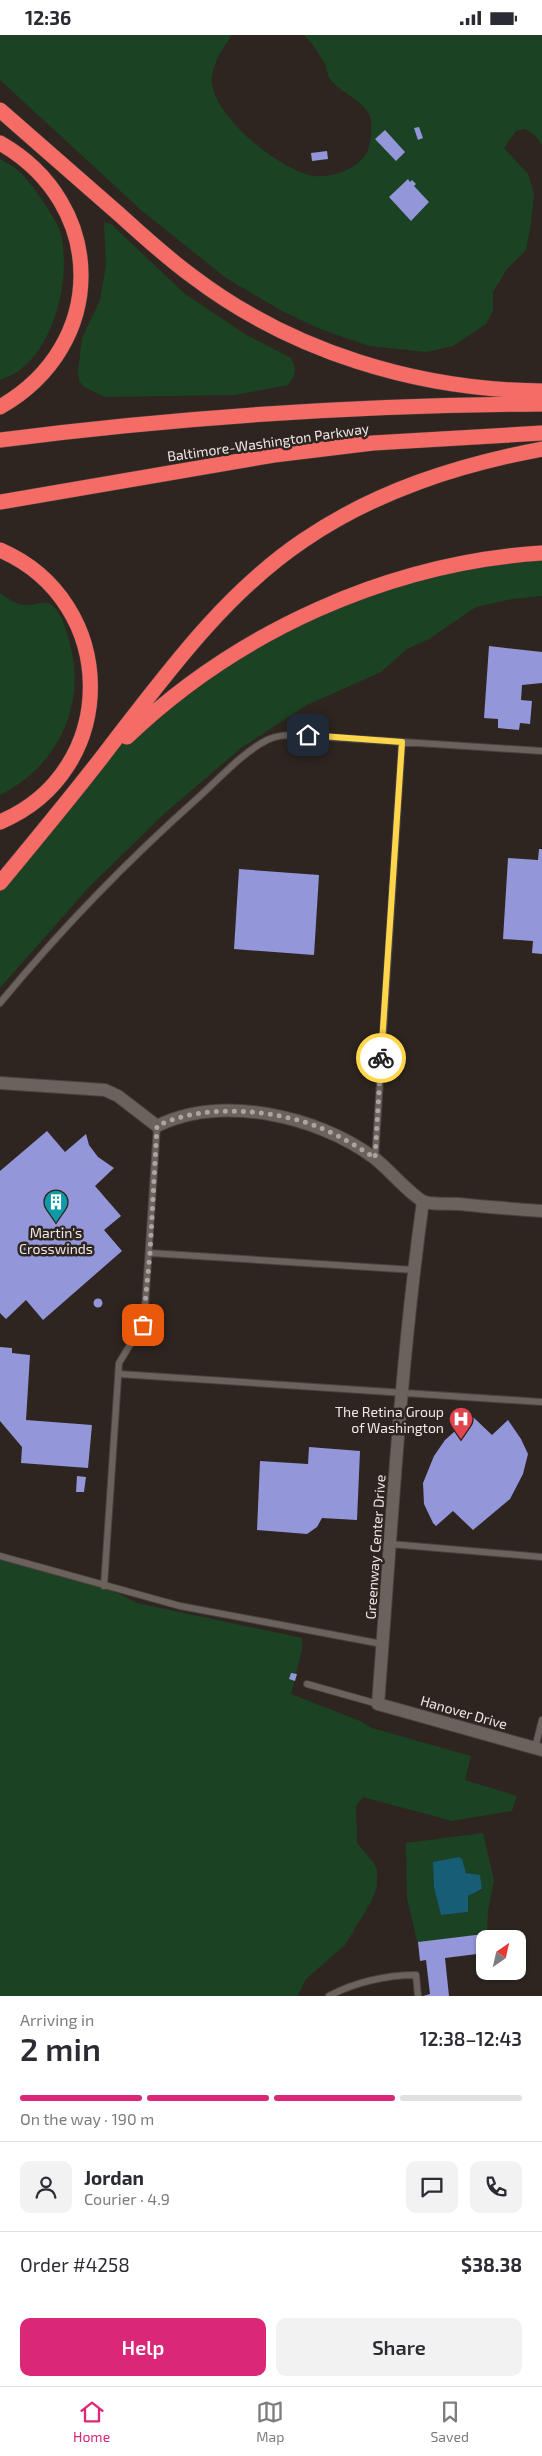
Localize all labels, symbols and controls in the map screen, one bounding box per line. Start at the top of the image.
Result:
text: 12:36 [25,6,71,29]
street label: Baltimore-Washington Parkway [166,419,371,465]
pin [287,714,329,756]
icon: home [294,721,322,749]
courier [356,1033,406,1083]
icon: bike [367,1044,395,1072]
building icon: Martin's Crosswinds [43,1189,69,1223]
place label: Martin's Crosswinds [19,1224,93,1257]
pin [122,1304,164,1346]
icon: bag [129,1311,157,1339]
place label: The Retina Group of Washington [335,1403,444,1436]
hospital icon: The Retina Group of Washington [448,1406,474,1440]
street label: Greenway Center Drive [361,1474,389,1620]
street label: Hanover Drive [419,1691,509,1733]
north arrow [476,1930,526,1980]
map controls [476,1930,526,1980]
text: Arriving in [20,2010,94,2029]
text: 12:38–12:43 [420,2027,522,2050]
text: 2 min [20,2029,101,2067]
text: On the way · 190 m [20,2109,154,2128]
button: person [20,2161,72,2213]
button: chat [406,2161,458,2213]
button: phone [470,2161,522,2213]
text: Jordan [84,2166,144,2189]
text: Courier · 4.9 [84,2189,170,2208]
text: Order #4258 [20,2253,130,2276]
text: $38.38 [461,2253,522,2276]
button: Help [20,2318,266,2376]
button: Share [276,2318,522,2376]
tab: Home [73,2398,110,2445]
tab: Map [256,2398,284,2445]
tab: Saved [431,2398,469,2445]

